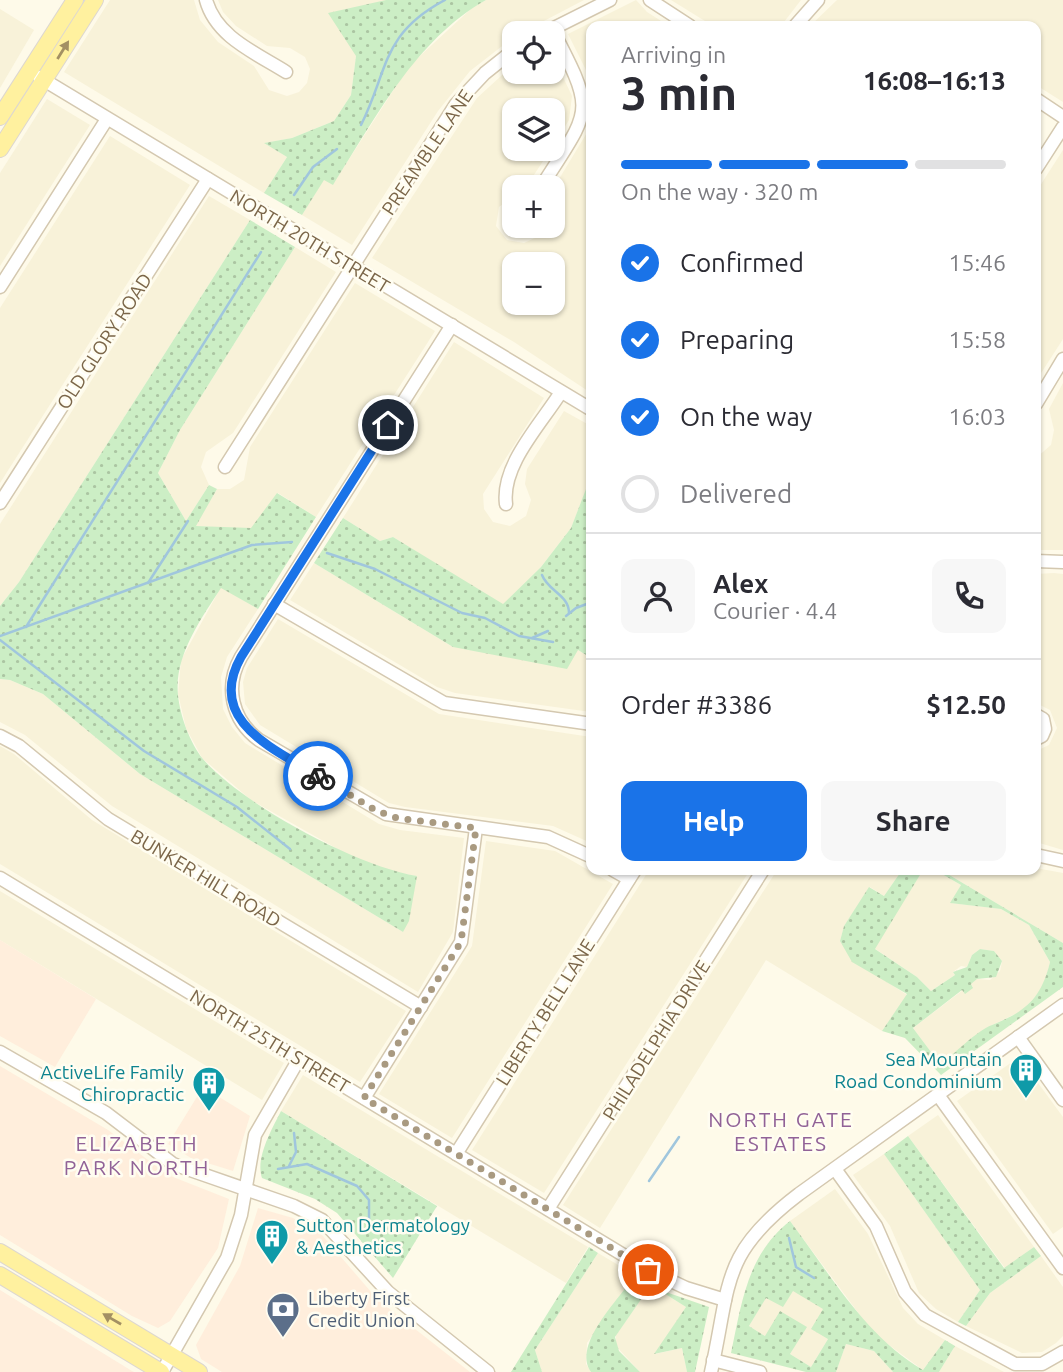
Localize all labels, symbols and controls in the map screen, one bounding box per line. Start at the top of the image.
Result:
map controls [502,21,565,315]
button: locate [502,21,565,84]
one-way arrow [56,40,69,60]
text: Arriving in [621,42,726,67]
text: 16:08–16:13 [863,66,1006,95]
text: 3 min [621,67,737,119]
street label: PREAMBLE LANE [377,85,477,219]
button: layers [502,98,565,161]
button: + [502,175,565,238]
text: On the way · 320 m [621,179,818,204]
street label: NORTH 20TH STREET [226,185,394,298]
icon: check [621,244,659,282]
text: Confirmed [680,248,804,277]
text: 15:46 [948,250,1006,275]
button: − [502,252,565,315]
street label: OLD GLORY ROAD [52,269,156,413]
icon: check [621,321,659,359]
text: Preparing [680,325,794,354]
text: 15:58 [948,327,1006,352]
pin [358,395,418,455]
icon: check [621,398,659,436]
text: On the way [680,402,812,431]
text: 16:03 [948,404,1006,429]
icon: home [369,406,407,444]
text: Delivered [680,479,792,508]
button: person [621,559,695,633]
button: phone [932,559,1006,633]
text: Alex [713,569,768,598]
text: Courier · 4.4 [713,598,837,623]
text: Order #3386 [621,690,772,719]
text: $12.50 [926,690,1006,719]
courier [283,741,353,811]
icon: bike [299,757,337,795]
button: Help [621,781,807,861]
button: Share [821,781,1006,861]
street label: BUNKER HILL ROAD [127,825,285,931]
street label: LIBERTY BELL LANE [491,935,599,1089]
street label: PHILADELPHIA DRIVE [598,956,714,1124]
street label: NORTH 25TH STREET [186,985,354,1098]
place label: Sea Mountain Road Condominium [834,1048,1002,1092]
building icon: Sea Mountain Road Condominium [1007,1051,1045,1100]
place label: ActiveLife Family Chiropractic [41,1061,184,1105]
building icon: ActiveLife Family Chiropractic [190,1064,228,1113]
district label: NORTH GATE ESTATES [708,1107,854,1155]
district label: ELIZABETH PARK NORTH [64,1131,210,1179]
place label: Sutton Dermatology & Aesthetics [296,1214,470,1258]
building icon: Sutton Dermatology & Aesthetics [253,1217,291,1266]
pin [618,1240,678,1300]
icon: bag [629,1251,667,1289]
place label: Liberty First Credit Union [308,1287,415,1331]
bank icon: Liberty First Credit Union [264,1290,302,1339]
one-way arrow [102,1313,121,1325]

